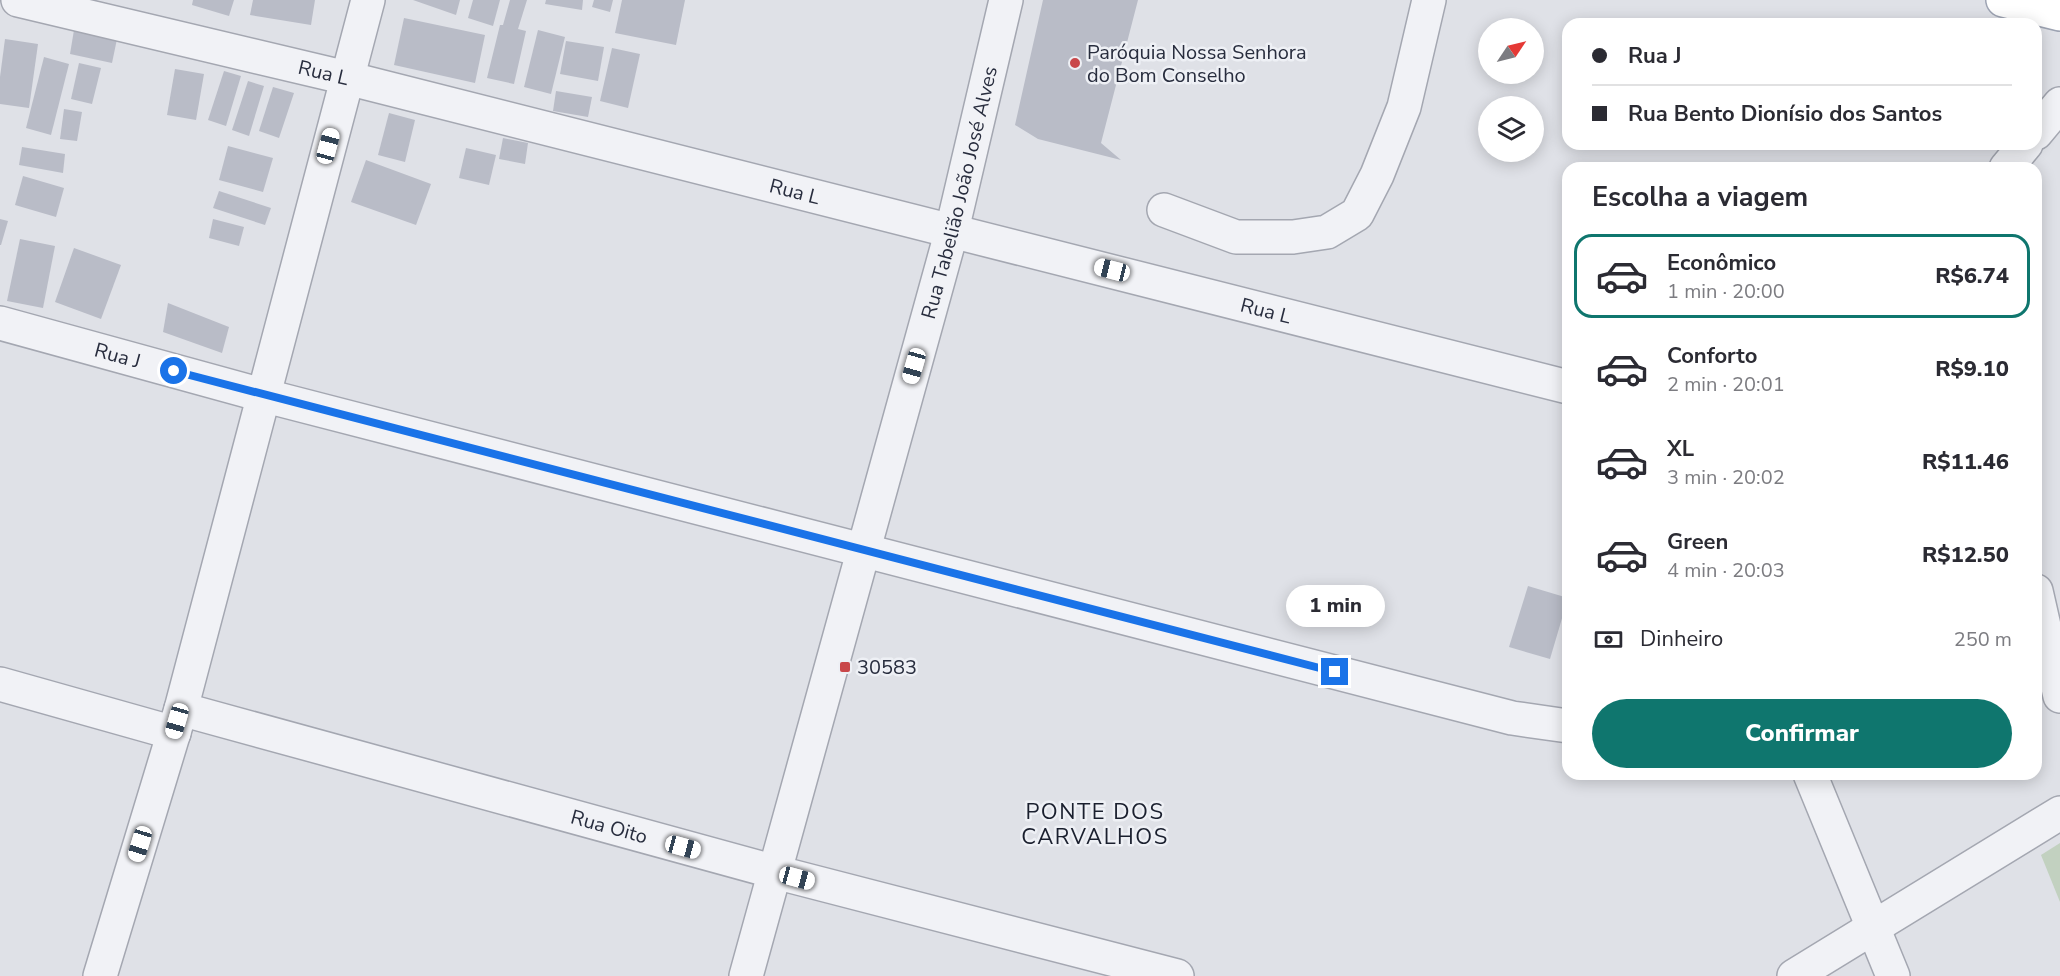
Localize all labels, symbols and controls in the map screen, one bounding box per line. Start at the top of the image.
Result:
north arrow [1478,18,1544,84]
map controls [1478,18,1544,162]
place label: Paróquia Nossa Senhora do Bom Conselho [1087,39,1307,89]
text: Rua J [1628,41,1682,71]
street label: Rua L [295,53,352,92]
marker: Paróquia Nossa Senhora do Bom Conselho [1068,56,1082,70]
street label: Rua Tabelião João José Alves [915,64,1003,322]
button: layers [1478,96,1544,162]
text: Rua Bento Dionísio dos Santos [1628,99,1942,129]
car [315,126,341,166]
street label: Rua L [767,172,823,211]
text: Escolha a viagem [1592,179,1808,216]
text: Econômico [1667,248,1776,278]
icon: car [1595,249,1649,303]
car [1092,257,1132,283]
text: R$6.74 [1935,261,2009,291]
text: 1 min · 20:00 [1667,278,1785,305]
street label: Rua L [1238,291,1294,330]
street label: Rua J [91,336,144,375]
text: Conforto [1667,341,1757,371]
icon: car [1595,342,1649,396]
car [900,346,928,386]
text: R$9.10 [1935,354,2009,384]
route start [160,357,187,384]
text: 2 min · 20:01 [1667,371,1785,398]
text: XL [1667,434,1694,464]
icon: car [1595,435,1649,489]
text: R$11.46 [1922,447,2009,477]
text: 3 min · 20:02 [1667,464,1785,491]
text: Green [1667,527,1728,557]
icon: car [1595,528,1649,582]
text: R$12.50 [1922,540,2009,570]
text: 4 min · 20:03 [1667,557,1785,584]
callout: 1 min [1286,585,1384,627]
text: 1 min [1309,592,1362,619]
icon: cash [1592,623,1625,656]
text: Dinheiro [1640,624,1723,654]
text: 250 m [1954,626,2012,653]
place label: 30583 [857,654,917,681]
route end [1321,658,1348,685]
marker: 30583 [838,660,852,674]
button: Confirmar [1592,699,2012,768]
car [163,701,191,741]
district label: PONTE DOS CARVALHOS [1021,797,1169,852]
street label: Rua Oito [568,803,651,850]
car [126,824,154,864]
car [663,834,703,860]
car [777,865,817,891]

